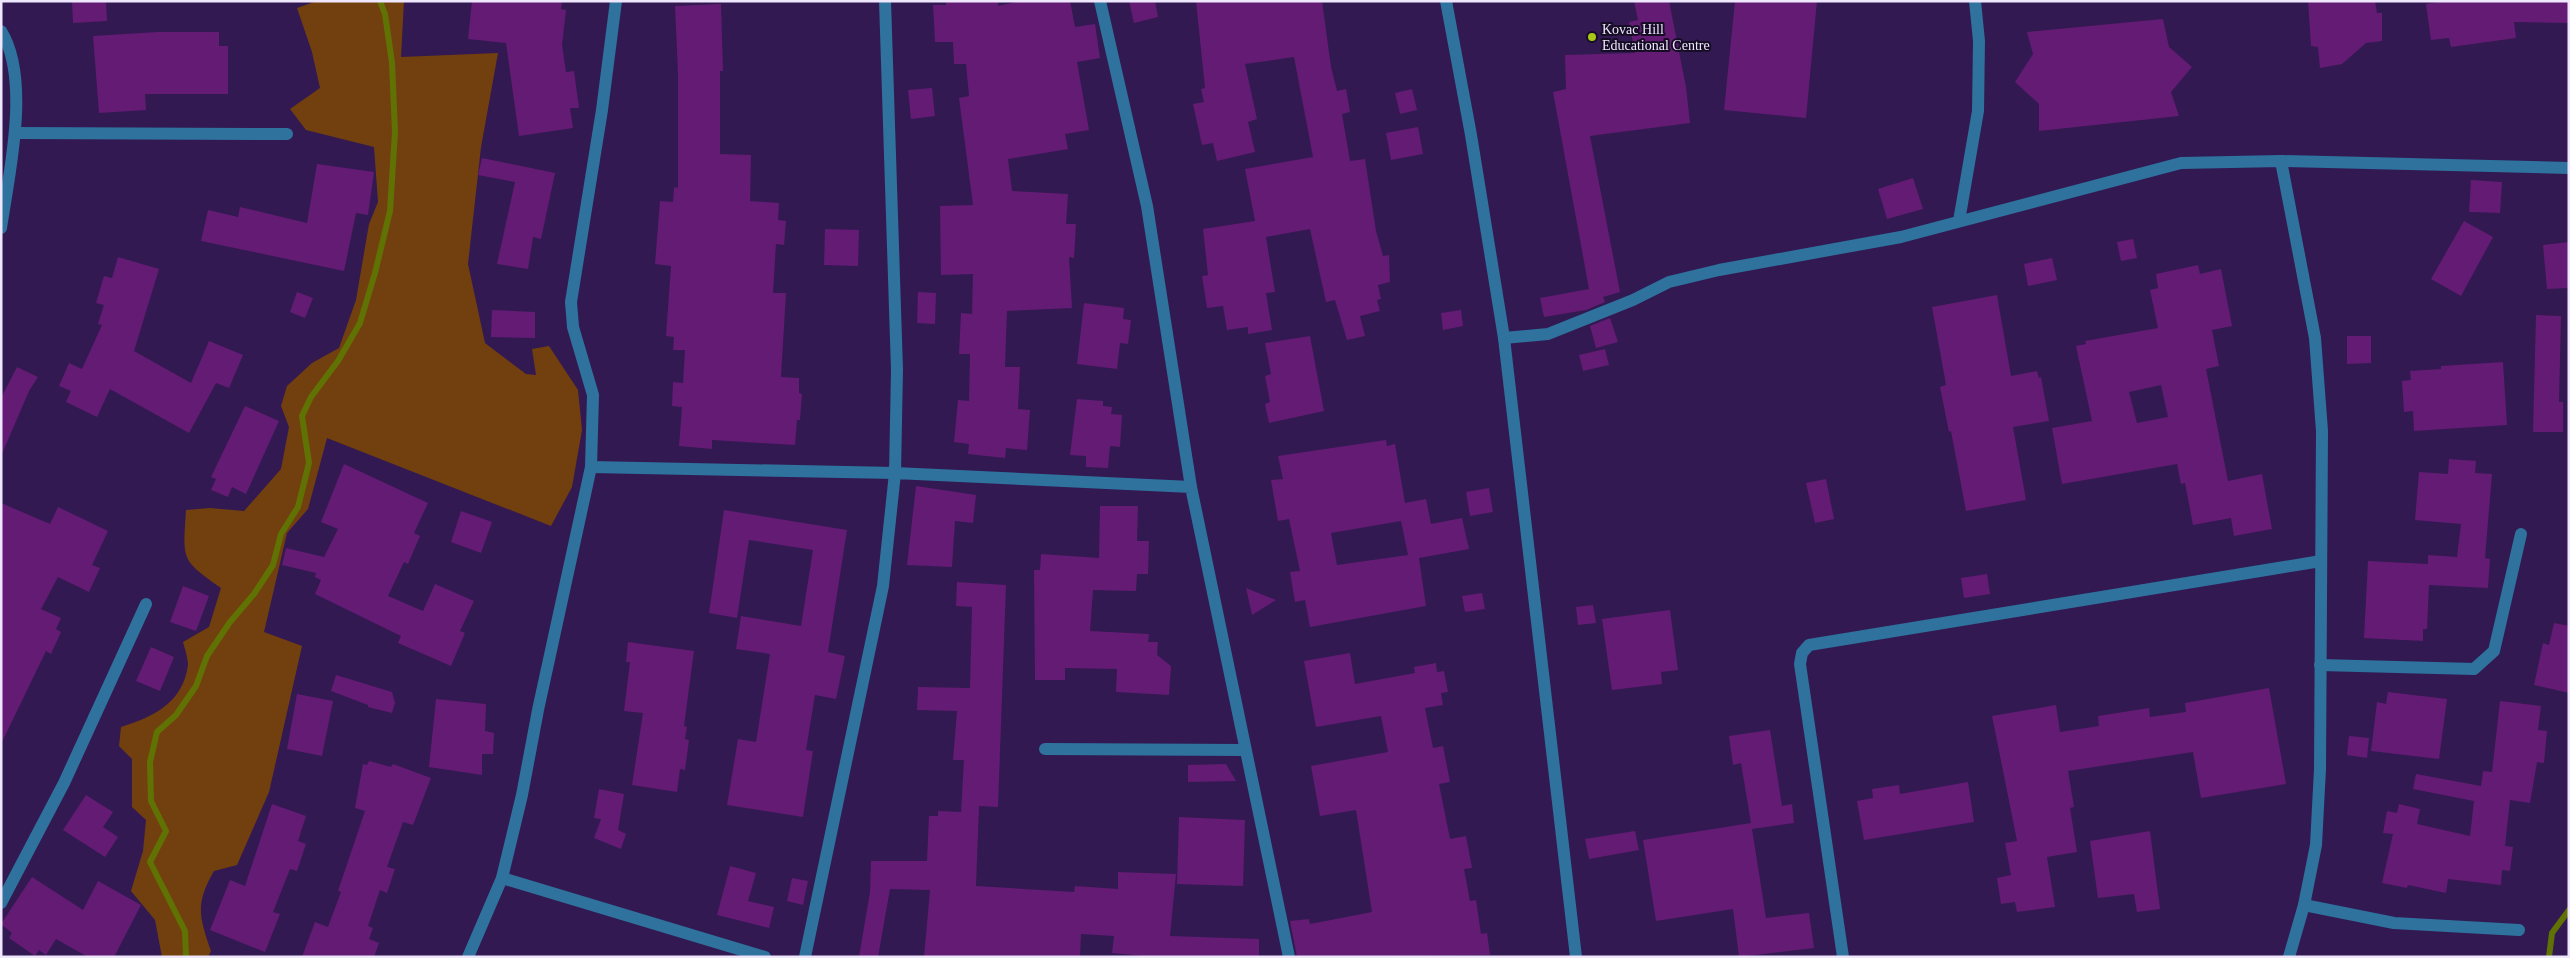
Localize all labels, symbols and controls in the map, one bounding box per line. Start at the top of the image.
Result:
place label: Kovac Hill Educational Centre [1602,22,1710,53]
marker: Kovac Hill Educational Centre [1586,31,1598,43]

